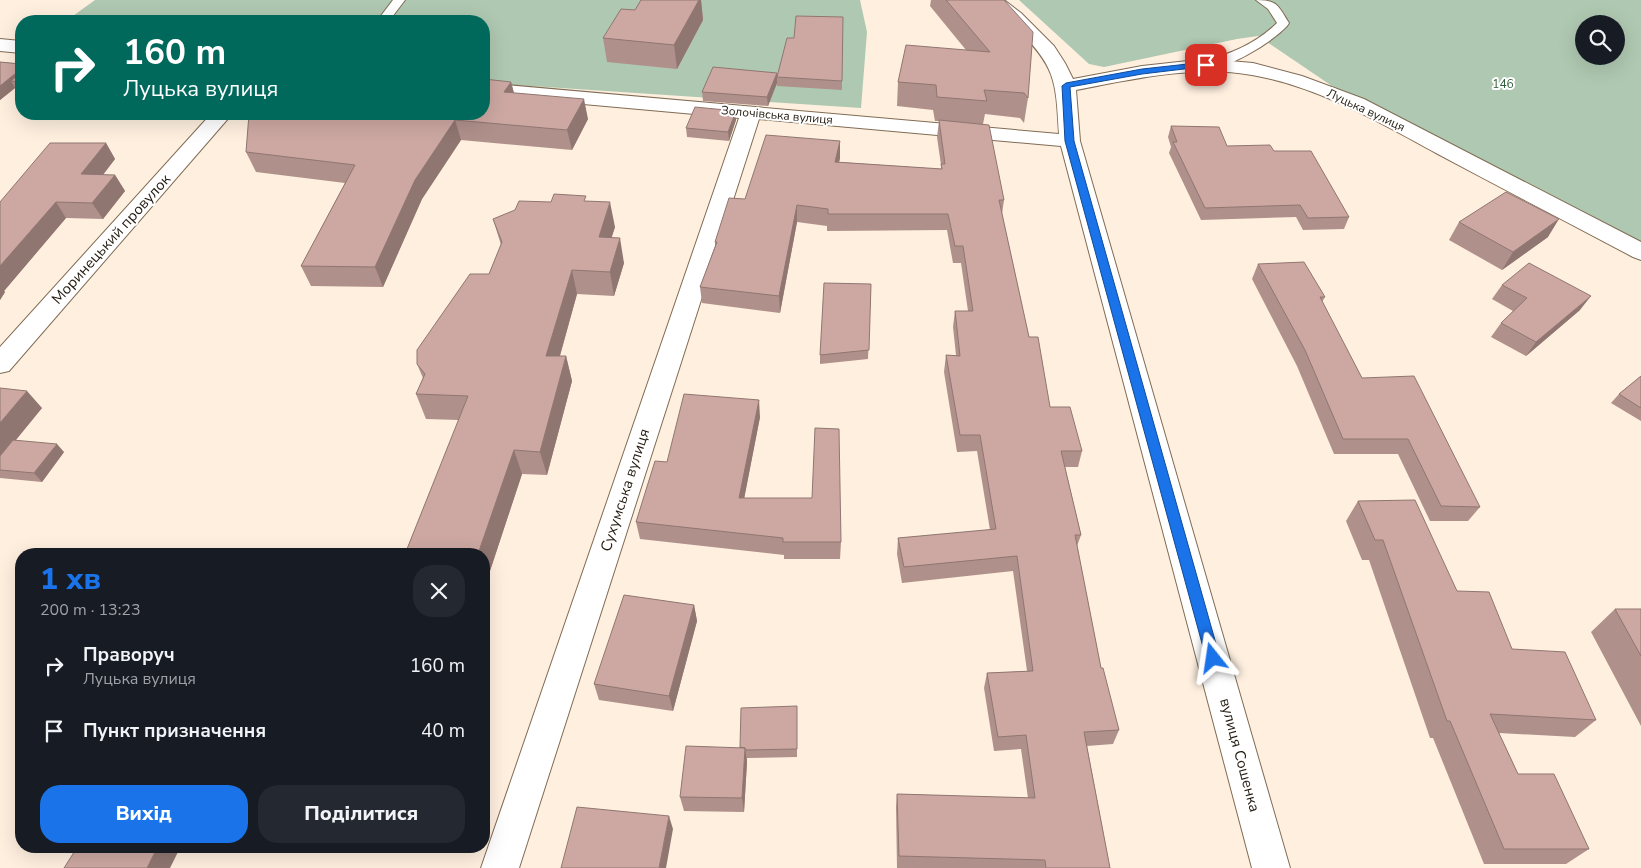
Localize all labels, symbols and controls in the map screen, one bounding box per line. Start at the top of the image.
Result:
map controls [1575,15,1625,65]
button: search [1575,15,1625,65]
text: 160 m [123,29,226,76]
icon: right [40,35,105,100]
pin [1185,44,1227,86]
icon: arrive [1192,51,1220,79]
text: Луцька вулиця [123,74,278,104]
park label: 146 [1492,76,1514,92]
street label: Луцька вулиця [1324,85,1408,135]
street label: Золочівська вулиця [720,102,834,128]
street label: Моринецький провулок [47,169,175,308]
street label: Сухумська вулиця [596,426,654,554]
text: 1 хв [40,559,101,600]
button: close [413,565,465,617]
text: 200 m · 13:23 [40,599,141,621]
position arrow [1186,631,1238,683]
text: Праворуч [83,642,175,668]
icon: right [40,652,68,680]
text: 160 m [410,653,465,679]
text: Луцька вулиця [83,668,196,690]
street label: вулиця Сошенка [1215,696,1265,814]
icon: arrive [40,717,68,745]
text: Пункт призначення [83,718,266,744]
text: 40 m [421,718,465,744]
button: Вихід [40,785,248,843]
button: Поділитися [258,785,465,843]

